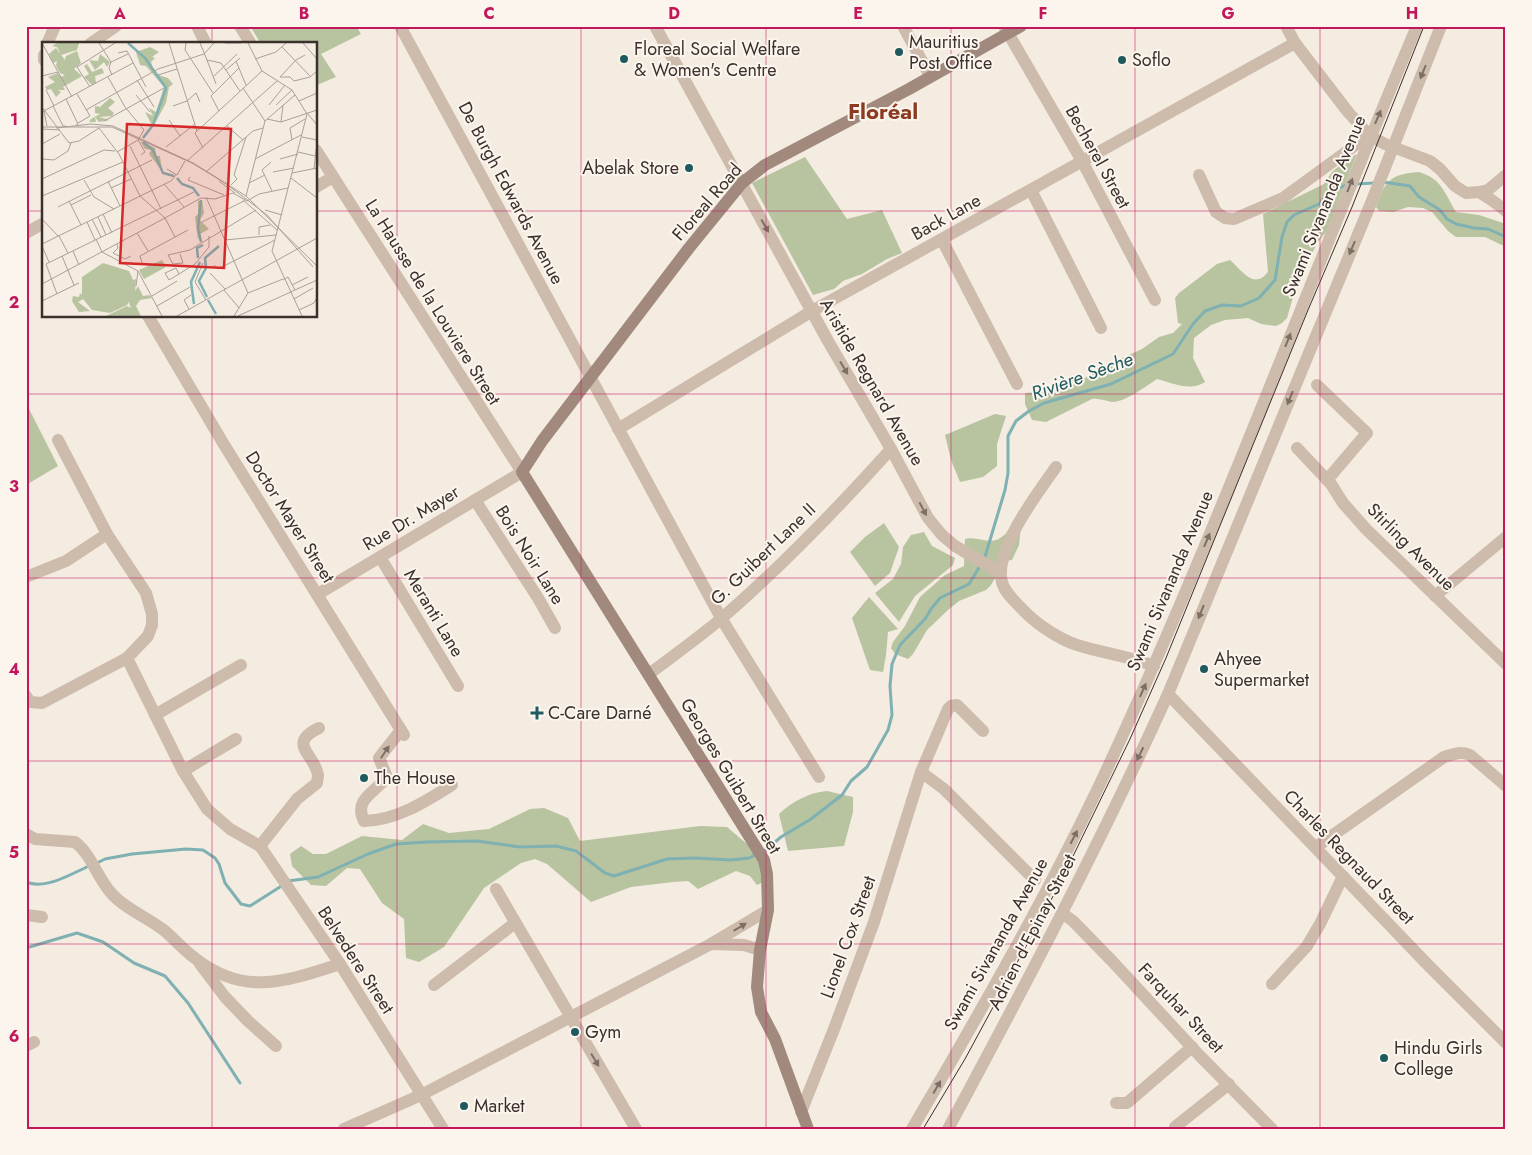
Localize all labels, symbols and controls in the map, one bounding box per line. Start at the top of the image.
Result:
text: A [113,2,126,25]
text: B [299,2,309,25]
text: C [483,2,495,25]
text: D [668,2,680,25]
text: E [853,2,863,25]
text: F [1039,2,1047,25]
text: G [1221,2,1235,25]
text: H [1406,2,1418,25]
place label: Mauritius Post Office [909,29,992,76]
place label: Floreal Social Welfare & Women's Centre [634,36,800,83]
inset map [42,42,318,318]
marker: Mauritius Post Office [893,46,905,58]
place label: Soflo [1132,47,1171,73]
marker: Floreal Social Welfare & Women's Centre [618,53,630,65]
marker: Soflo [1116,54,1128,66]
one-way arrow [1419,64,1427,79]
district label: Floréal [848,95,918,127]
street label: De Burgh Edwards Avenue [452,97,570,289]
street label: Becherel Street [1059,101,1137,214]
text: 1 [10,108,18,131]
one-way arrow [1375,110,1383,124]
street label: Swami Sivananda Avenue [1276,111,1372,301]
place label: Abelak Store [582,155,679,181]
street label: Floreal Road [666,158,748,246]
marker: Abelak Store [683,162,695,174]
one-way arrow [1347,178,1355,192]
street label: Back Lane [906,187,986,247]
street label: La Hausse de la Louviere Street [359,194,507,410]
one-way arrow [761,219,770,232]
one-way arrow [1348,241,1356,255]
text: 2 [9,291,19,314]
street label: Aristide Regnard Avenue [813,293,931,471]
one-way arrow [1285,333,1292,348]
water label: Rivière Sèche [1027,345,1137,407]
one-way arrow [839,362,848,375]
one-way arrow [1285,390,1293,405]
street label: Doctor Mayer Street [239,446,341,588]
text: 3 [9,475,19,498]
street label: Rue Dr. Mayer [358,478,465,557]
street label: Swami Sivananda Avenue [1120,487,1220,675]
street label: G. Guibert Lane II [705,497,821,611]
street label: Stirling Avenue [1361,497,1461,597]
street label: Bois Noir Lane [489,500,571,610]
one-way arrow [919,503,928,516]
one-way arrow [1203,533,1211,547]
street label: Meranti Lane [398,564,470,662]
one-way arrow [1196,605,1204,619]
place label: Ahyee Supermarket [1214,646,1310,693]
text: 4 [8,658,20,681]
marker: Ahyee Supermarket [1198,663,1210,675]
one-way arrow [1140,683,1148,697]
street label: Georges Guibert Street [674,693,788,859]
place label: C-Care Darné [548,700,651,726]
marker: C-Care Darné [530,706,544,720]
one-way arrow [380,745,389,759]
one-way arrow [1136,747,1144,762]
place label: The House [374,765,455,791]
marker: The House [358,772,370,784]
street label: Charles Regnaud Street [1278,784,1421,931]
one-way arrow [1070,830,1078,844]
text: 5 [9,841,19,864]
street label: Adrien d'Epinay Street [981,849,1083,1014]
street label: Swami Sivananda Avenue [938,853,1054,1035]
street label: Lionel Cox Street [814,871,882,1002]
street label: Belvedere Street [311,901,401,1019]
one-way arrow [733,923,746,932]
street label: Farquhar Street [1132,957,1230,1060]
place label: Gym [585,1019,621,1045]
text: 6 [9,1025,19,1048]
marker: Gym [569,1026,581,1038]
place label: Hindu Girls College [1394,1035,1482,1082]
marker: Hindu Girls College [1378,1052,1390,1064]
one-way arrow [590,1053,599,1066]
one-way arrow [933,1079,941,1094]
place label: Market [474,1093,525,1119]
marker: Market [458,1100,470,1112]

